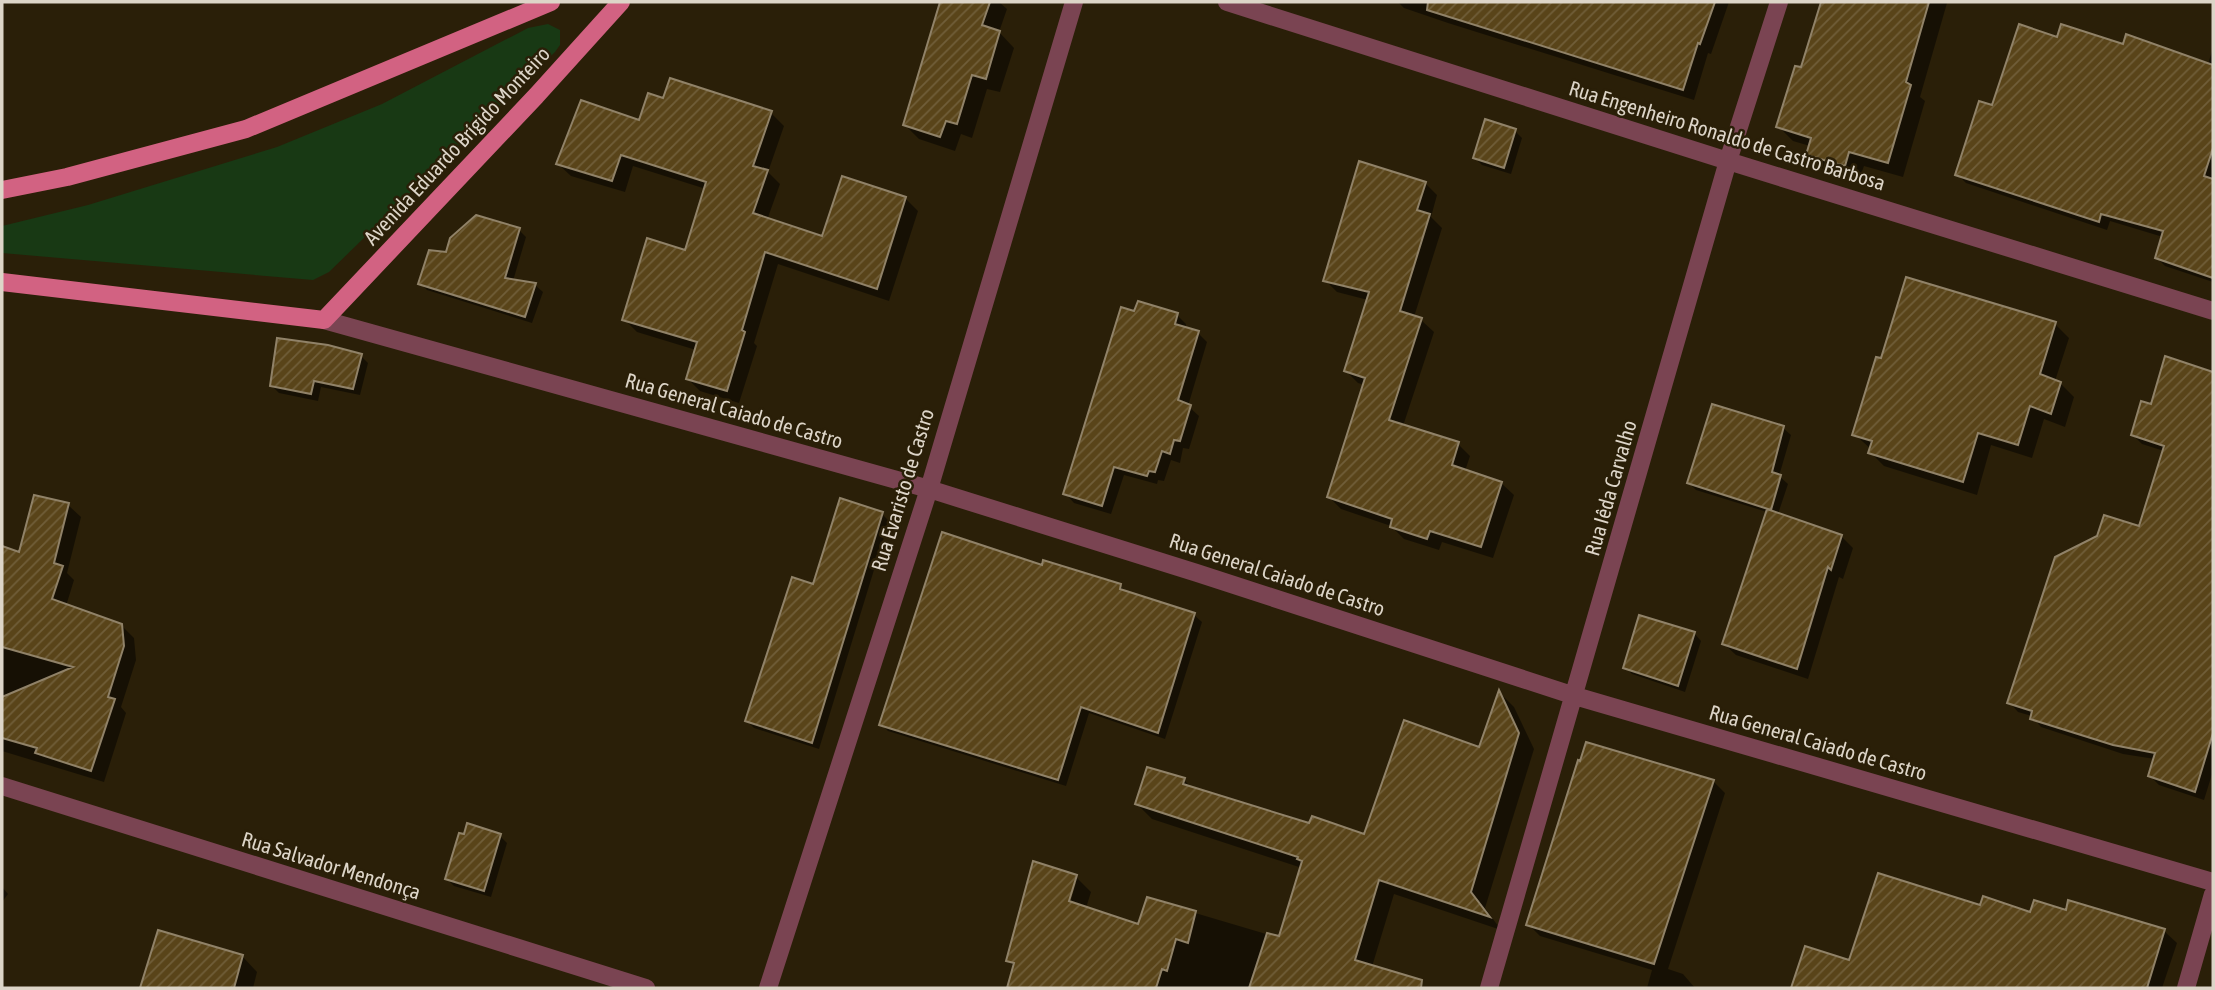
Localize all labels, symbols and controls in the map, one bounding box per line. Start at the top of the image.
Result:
street label: Avenida Eduardo Brígido Monteiro [358,42,554,249]
street label: Rua Engenheiro Ronaldo de Castro Barbosa [1566,75,1888,195]
street label: Rua General Caiado de Castro [623,367,846,453]
street label: Rua Evaristo de Castro [866,406,938,574]
street label: Rua Iêda Carvalho [1579,417,1641,558]
street label: Rua General Caiado de Castro [1166,528,1388,620]
street label: Rua General Caiado de Castro [1707,699,1930,785]
street label: Rua Salvador Mendonça [239,826,424,904]

